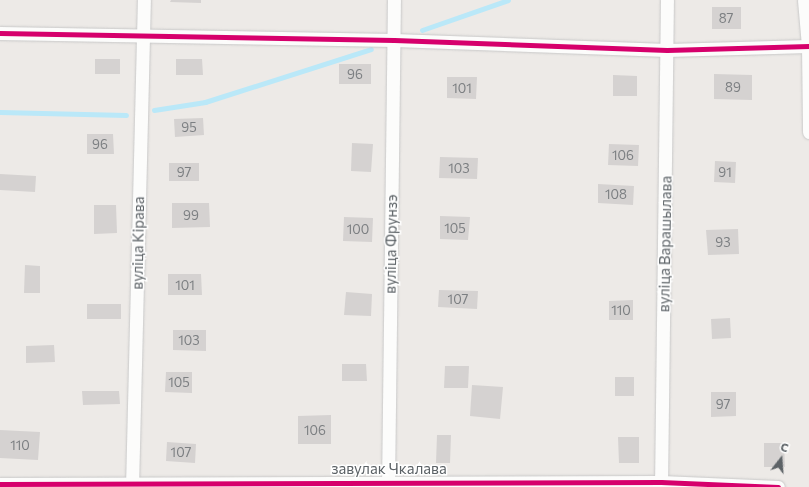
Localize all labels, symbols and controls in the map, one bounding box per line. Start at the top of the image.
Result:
house number: 87 [719,10,733,26]
house number: 96 [347,66,363,82]
house number: 89 [725,79,741,95]
house number: 101 [452,80,472,96]
house number: 95 [181,119,197,135]
house number: 96 [92,136,108,152]
house number: 106 [612,147,634,163]
house number: 103 [448,160,470,176]
house number: 97 [177,164,191,180]
house number: 91 [718,164,732,180]
street label: вуліца Варашылава [655,176,675,312]
house number: 108 [605,186,627,202]
street label: вуліца Фрунзэ [381,194,401,294]
street label: вуліца Кірава [128,196,148,290]
house number: 99 [183,207,199,223]
house number: 105 [444,220,466,236]
house number: 100 [347,221,369,237]
house number: 93 [715,234,731,250]
house number: 101 [175,277,195,293]
house number: 107 [448,291,468,307]
house number: 110 [611,302,631,318]
house number: 103 [178,332,200,348]
house number: 105 [168,374,190,390]
house number: 97 [716,396,730,412]
house number: 106 [304,422,326,438]
house number: 110 [10,437,30,453]
north arrow [761,439,801,479]
text: С [779,440,790,454]
house number: 107 [171,444,191,460]
street label: завулак Чкалава [331,460,447,478]

